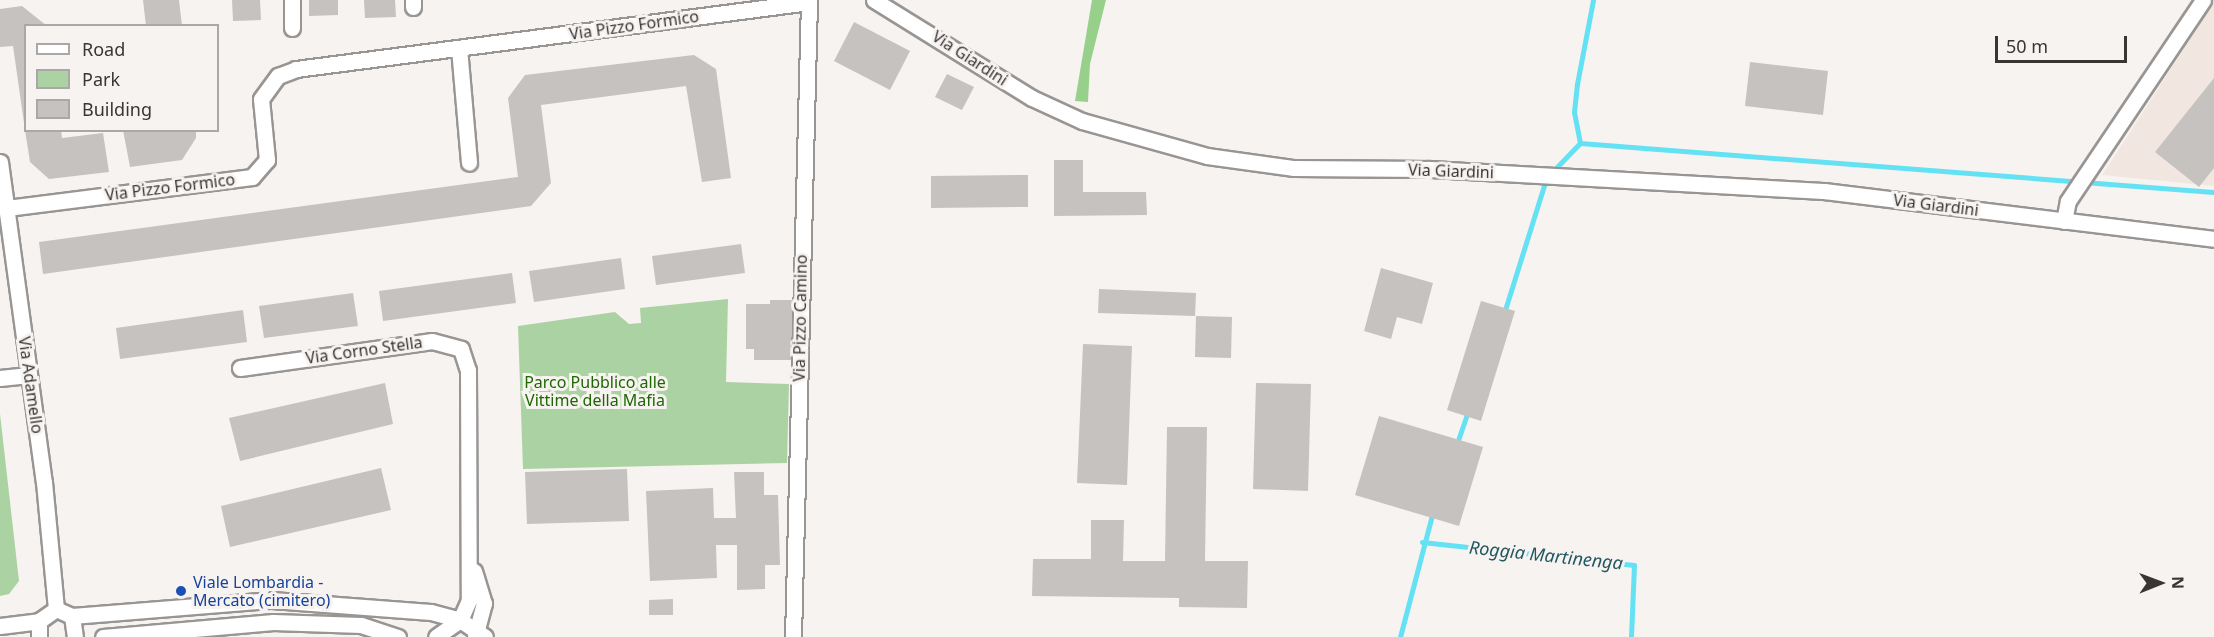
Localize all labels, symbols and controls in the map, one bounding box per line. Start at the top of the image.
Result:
street label: Via Pizzo Formico [568,6,700,44]
legend [24,24,219,132]
scale bar [1998,24,2130,62]
street label: Via Giardini [929,27,1011,89]
text: 50 m [2006,34,2048,58]
text: Road [82,37,125,61]
text: Park [82,67,120,91]
text: Building [82,97,152,121]
street label: Via Giardini [1408,160,1494,182]
street label: Via Pizzo Formico [104,170,236,204]
street label: Via Giardini [1892,190,1980,220]
street label: Via Pizzo Camino [789,254,811,382]
street label: Via Corno Stella [304,332,424,368]
street label: Via Adamello [15,335,47,435]
park label: Parco Pubblico alle Vittime della Mafia [524,372,666,410]
water label: Roggia Martinenga [1468,536,1624,574]
north arrow [2130,553,2190,613]
place label: Viale Lombardia - Mercato (cimitero) [193,572,330,610]
text: N [2167,576,2189,589]
marker: Viale Lombardia - Mercato (cimitero) [174,584,188,598]

